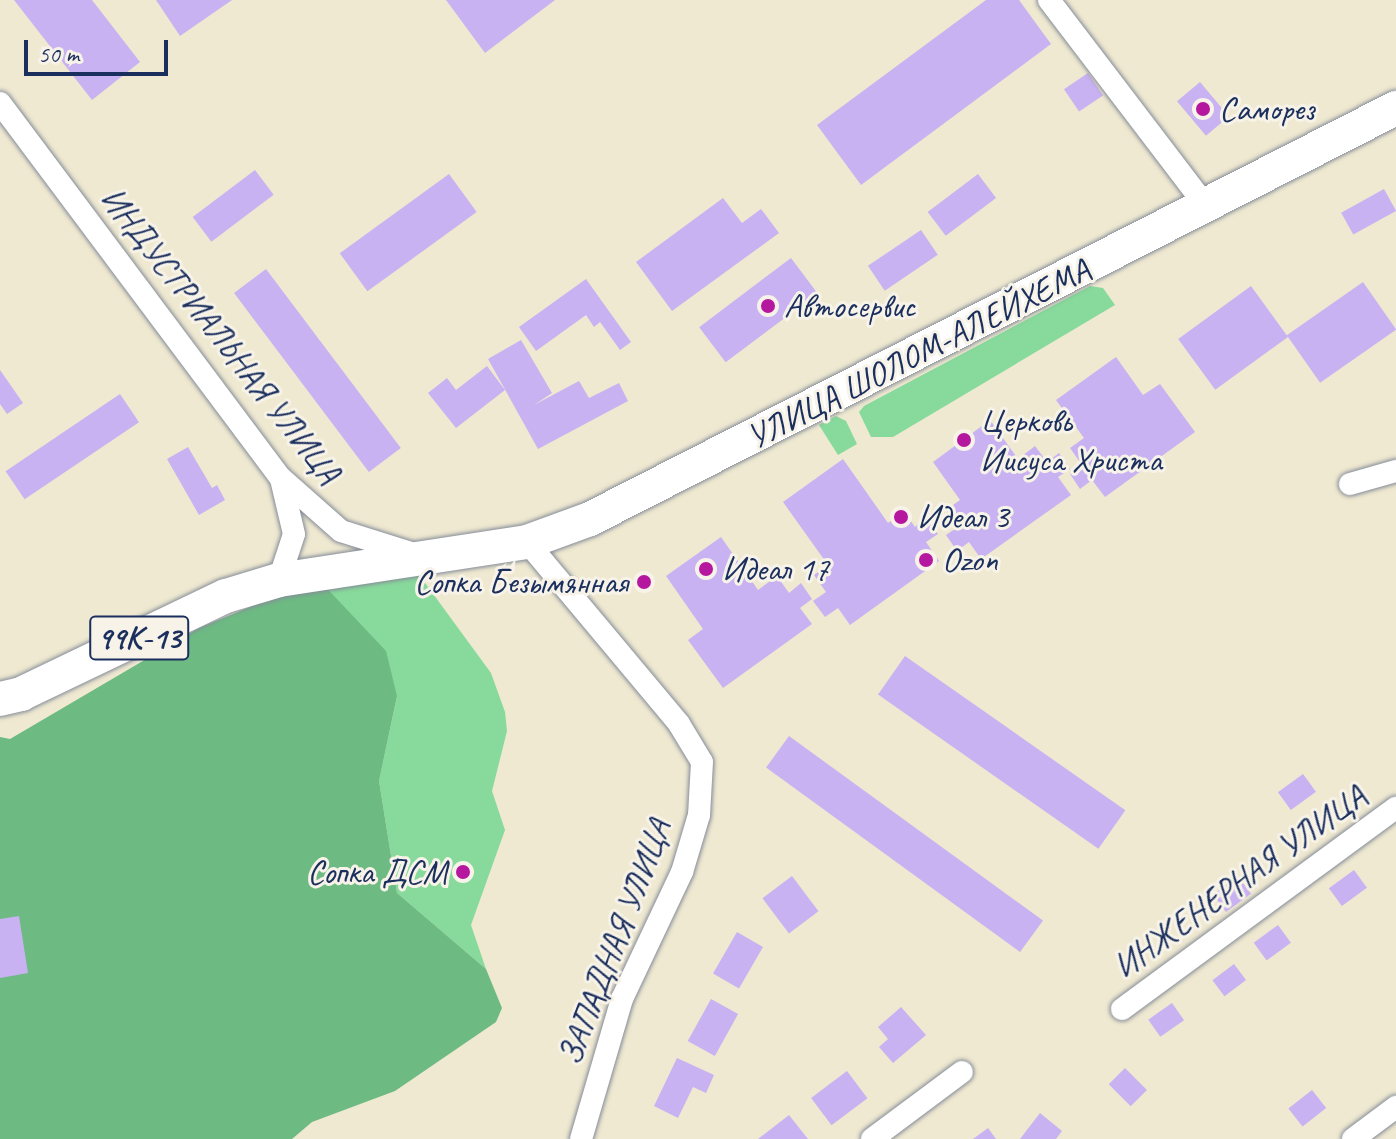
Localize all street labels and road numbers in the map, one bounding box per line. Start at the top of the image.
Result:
street label: ИНДУСТРИАЛЬНАЯ УЛИЦА [92,178,350,492]
street label: УЛИЦА ШОЛОМ-АЛЕЙХЕМА [740,249,1096,457]
road number: 99К-13 [89,610,189,666]
street label: ИНЖЕНЕРНАЯ УЛИЦА [1106,776,1372,986]
street label: ЗАПАДНАЯ УЛИЦА [548,813,680,1071]

